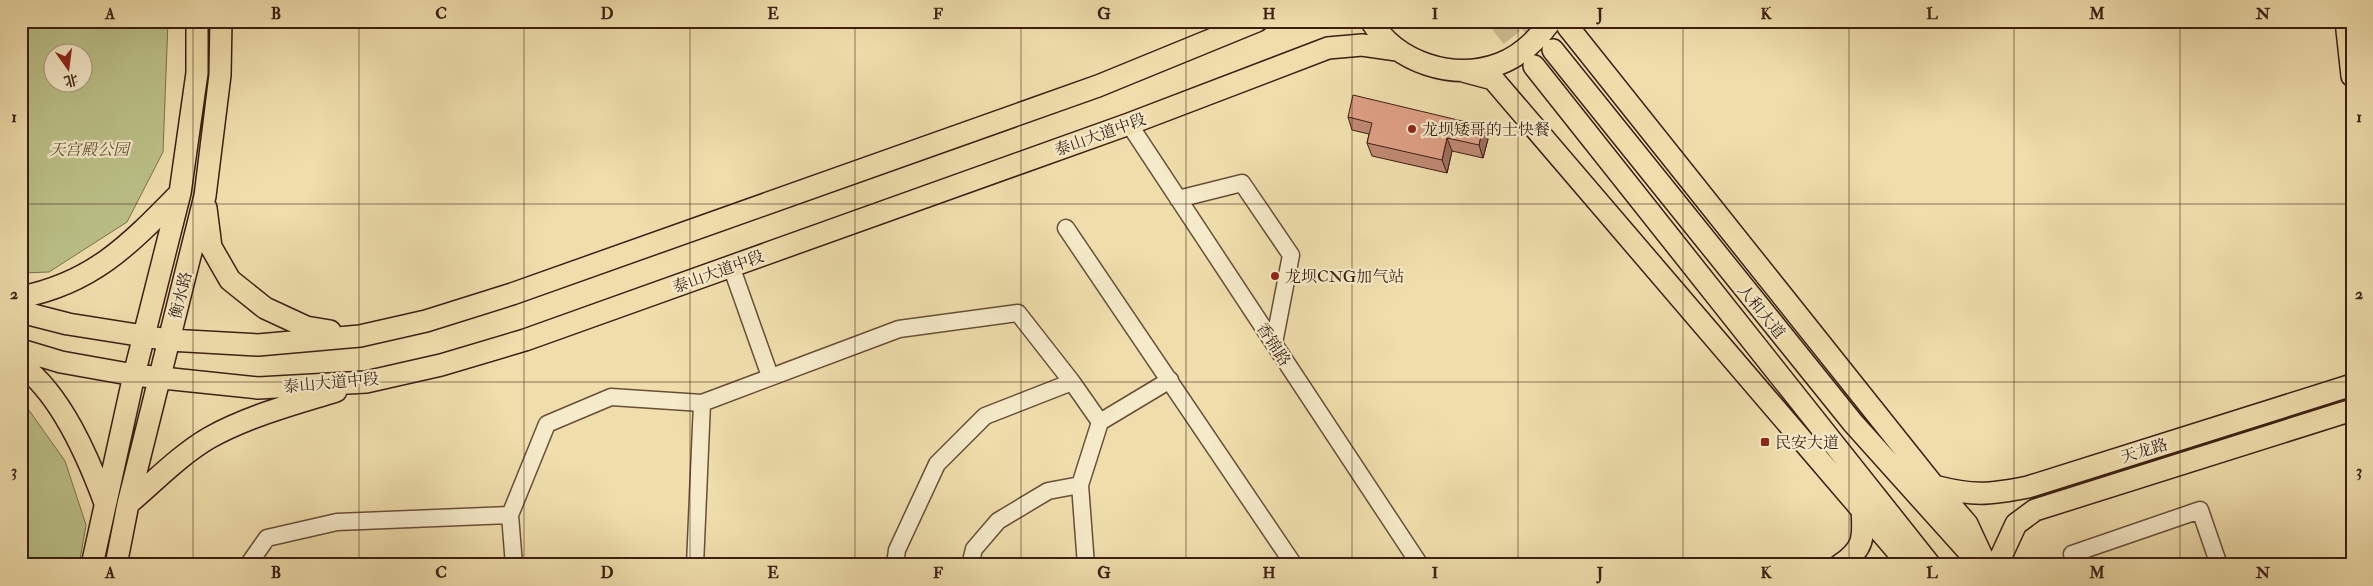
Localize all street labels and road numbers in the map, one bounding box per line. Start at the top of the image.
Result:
street label: 泰山大道中段 [1052,109,1149,161]
street label: 泰山大道中段 [670,246,767,298]
street label: 衡水路 [165,270,196,321]
street label: 人和大道 [1733,280,1789,343]
street label: 香锦路 [1252,319,1295,370]
street label: 泰山大道中段 [282,369,380,397]
street label: 天龙路 [2118,434,2170,468]

